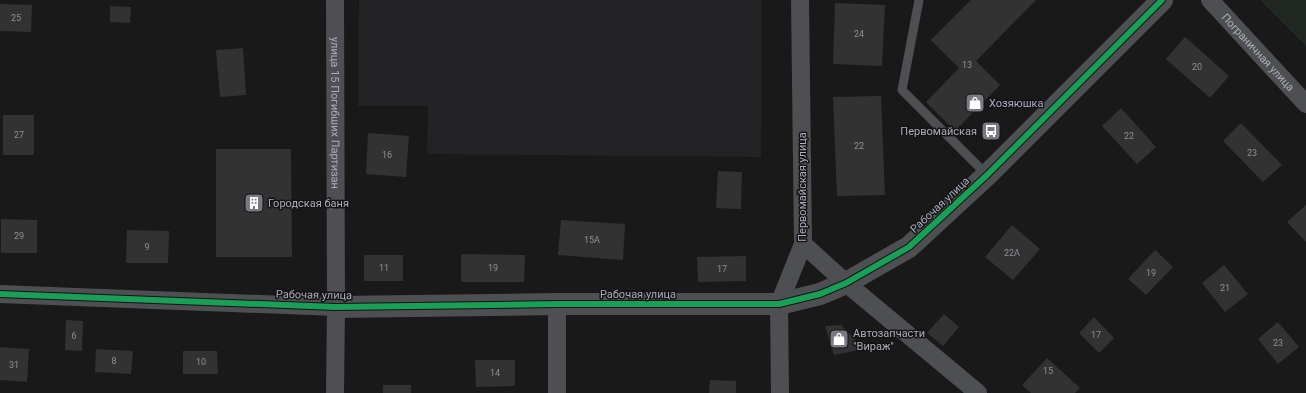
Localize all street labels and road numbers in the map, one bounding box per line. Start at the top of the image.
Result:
street label: Пограничная улица [1219,11,1297,94]
street label: улица 15 Погибших Партизан [329,37,342,189]
street label: Первомайская улица [796,132,809,242]
street label: Рабочая улица [908,174,972,236]
street label: Рабочая улица [276,288,352,302]
street label: Рабочая улица [600,288,676,301]

